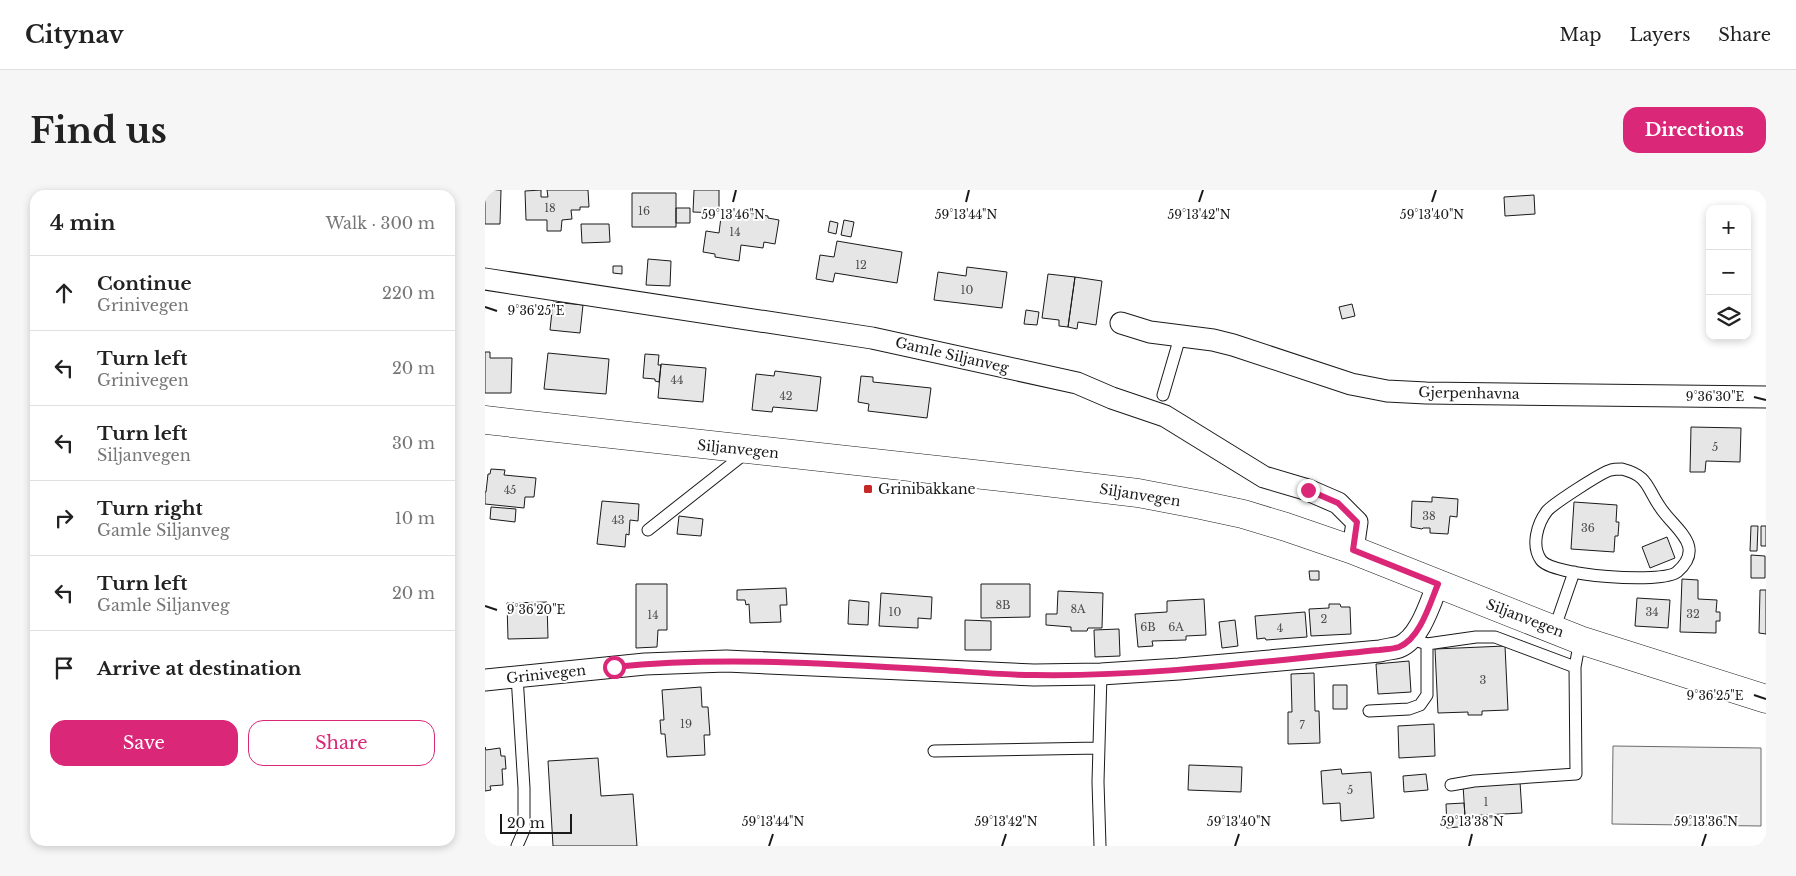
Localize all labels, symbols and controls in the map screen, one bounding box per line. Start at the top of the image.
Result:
text: Citynav [25,20,124,49]
text: Map [1560,24,1601,46]
text: Layers [1629,24,1690,46]
text: Share [1718,24,1771,46]
button: Directions [1623,107,1766,153]
text: Find us [30,109,167,152]
house number: 18 [544,201,556,215]
house number: 16 [638,204,650,218]
map controls [1706,205,1751,340]
button: + [1706,205,1751,250]
text: 59°13'46"N [701,207,765,222]
text: 59°13'44"N [935,207,997,222]
text: 59°13'42"N [1167,207,1231,222]
text: 59°13'40"N [1400,207,1464,222]
text: 4 min [50,210,116,236]
text: Walk · 300 m [326,213,435,233]
house number: 14 [729,225,741,239]
button: − [1706,250,1751,295]
house number: 12 [855,258,867,272]
text: Continue [97,272,192,295]
icon: ahead [50,279,78,307]
text: 220 m [382,283,435,303]
house number: 10 [961,283,974,297]
text: Grinivegen [97,295,189,315]
button: layers [1706,295,1751,340]
text: 9°36'25"E [508,303,565,318]
street label: Gamle Siljanveg [893,333,1011,377]
text: Turn left [97,347,188,370]
icon: left [50,354,78,382]
text: 20 m [392,358,435,378]
text: Grinivegen [97,370,189,390]
house number: 44 [671,373,683,387]
street label: Gjerpenhavna [1418,383,1520,403]
house number: 42 [779,389,793,403]
text: 9°36'30"E [1686,389,1745,404]
text: Turn left [97,422,188,445]
icon: left [50,429,78,457]
text: 30 m [392,433,435,453]
street label: Siljanvegen [696,436,780,462]
house number: 5 [1712,440,1718,454]
text: Siljanvegen [97,445,191,465]
route end [1297,479,1320,502]
place label: Grinibakkane [878,480,976,498]
street label: Siljanvegen [1098,480,1182,510]
house number: 45 [504,483,516,497]
marker: Grinibakkane [862,483,874,495]
text: Turn right [97,497,203,520]
icon: right [50,504,78,532]
text: 10 m [395,508,435,528]
house number: 38 [1422,509,1436,523]
house number: 43 [611,513,625,527]
text: Gamle Siljanveg [97,520,230,540]
house number: 36 [1581,521,1595,535]
text: Turn left [97,572,188,595]
icon: left [50,579,78,607]
text: 20 m [392,583,435,603]
text: Gamle Siljanveg [97,595,230,615]
street label: Siljanvegen [1484,595,1567,641]
house number: 8B [995,598,1011,612]
text: 9°36'20"E [507,602,566,617]
house number: 8A [1070,602,1086,616]
house number: 10 [889,605,902,619]
house number: 34 [1645,605,1659,619]
house number: 32 [1686,607,1700,621]
house number: 14 [647,608,659,622]
house number: 2 [1321,612,1328,626]
house number: 6B [1140,620,1156,634]
house number: 6A [1168,620,1184,634]
house number: 4 [1277,621,1283,635]
icon: arrive [50,654,78,682]
route start [603,656,626,679]
text: Arrive at destination [97,657,301,680]
street label: Grinivegen [505,661,587,687]
house number: 3 [1480,673,1487,687]
text: 9°36'25"E [1687,688,1744,703]
house number: 19 [680,717,692,731]
house number: 7 [1299,718,1305,732]
button: Save [50,720,238,766]
button: Share [248,720,435,766]
house number: 5 [1347,783,1353,797]
house number: 1 [1484,795,1489,809]
scale bar [500,811,573,834]
text: 20 m [507,814,545,832]
text: 59°13'44"N [742,814,804,829]
text: 59°13'42"N [974,814,1038,829]
text: 59°13'40"N [1207,814,1271,829]
text: 59°13'38"N [1440,814,1504,829]
text: 59°13'36"N [1674,814,1738,829]

